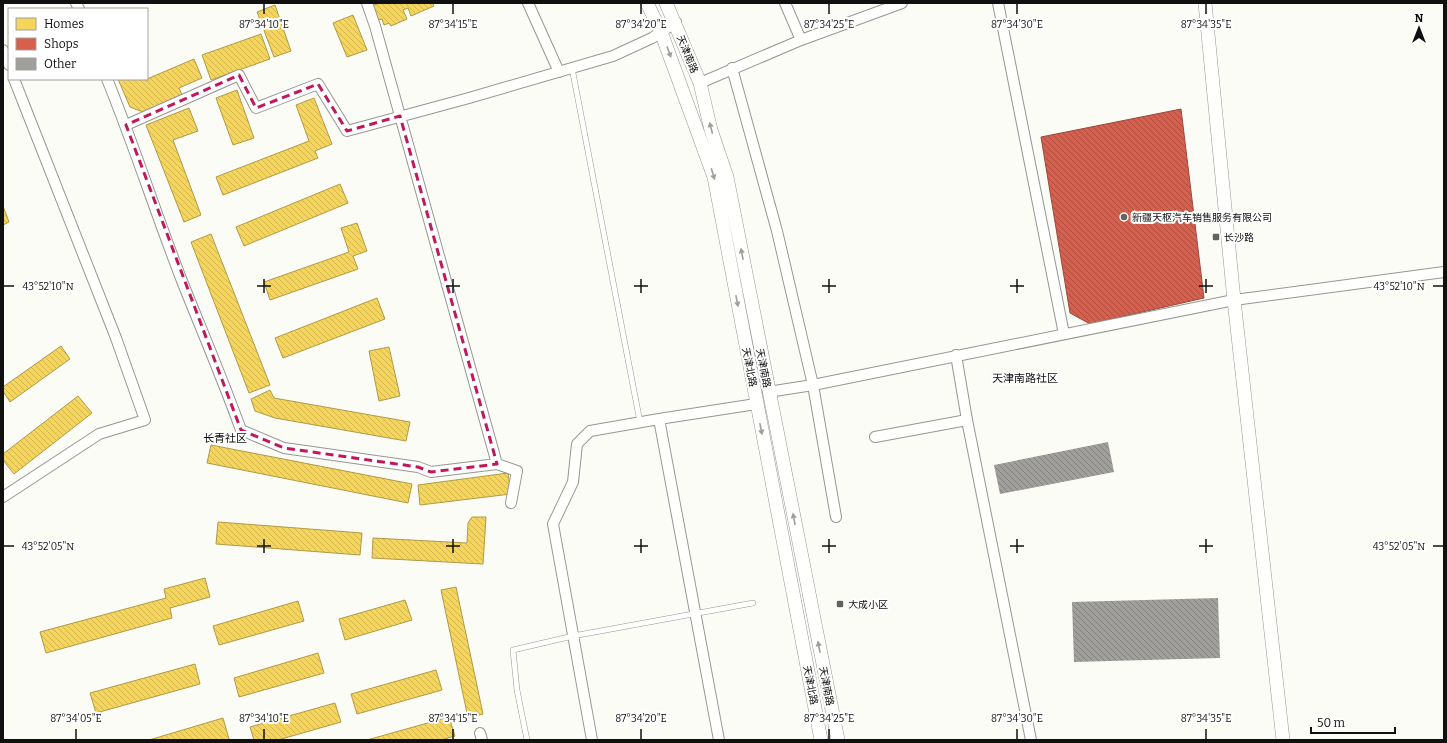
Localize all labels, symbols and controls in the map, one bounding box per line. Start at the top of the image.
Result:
legend [8,8,148,80]
north arrow [1399,8,1439,48]
text: N [1415,12,1424,25]
text: Homes [44,17,84,31]
text: 87°34'10"E [239,19,289,31]
text: 87°34'15"E [428,19,478,31]
text: 87°34'20"E [615,19,667,31]
text: 87°34'25"E [804,19,854,31]
text: 87°34'30"E [991,19,1043,31]
text: 87°34'35"E [1181,19,1231,31]
street label: 天津南路 [674,34,700,75]
text: Shops [44,37,79,51]
one-way arrow [666,46,672,58]
text: Other [44,57,77,71]
one-way arrow [708,122,714,134]
one-way arrow [710,168,716,180]
marker: 新疆天枢汽车销售服务有限公司 [1119,212,1129,222]
place label: 新疆天枢汽车销售服务有限公司 [1132,212,1272,224]
marker: 长沙路 [1211,232,1221,242]
place label: 长沙路 [1224,232,1254,244]
one-way arrow [738,248,744,260]
text: 43°52'10"N [22,281,74,293]
text: 43°52'10"N [1373,281,1425,293]
one-way arrow [735,295,741,308]
street label: 天津北路 [739,346,759,388]
street label: 天津南路 [753,347,773,389]
district label: 天津南路社区 [992,372,1058,385]
one-way arrow [759,423,765,435]
district label: 长青社区 [203,432,247,445]
one-way arrow [790,513,796,525]
text: 43°52'05"N [22,541,74,553]
text: 43°52'05"N [1373,541,1425,553]
marker: 大成小区 [835,599,845,609]
place label: 大成小区 [848,599,888,611]
one-way arrow [816,641,822,653]
street label: 天津北路 [800,664,820,706]
street label: 天津南路 [816,665,836,707]
scale bar [1311,709,1395,735]
text: 87°34'05"E [50,713,102,725]
text: 87°34'10"E [239,713,289,725]
text: 87°34'15"E [428,713,478,725]
text: 87°34'20"E [615,713,667,725]
text: 87°34'25"E [804,713,854,725]
text: 87°34'30"E [991,713,1043,725]
text: 87°34'35"E [1181,713,1231,725]
text: 50 m [1317,716,1346,730]

